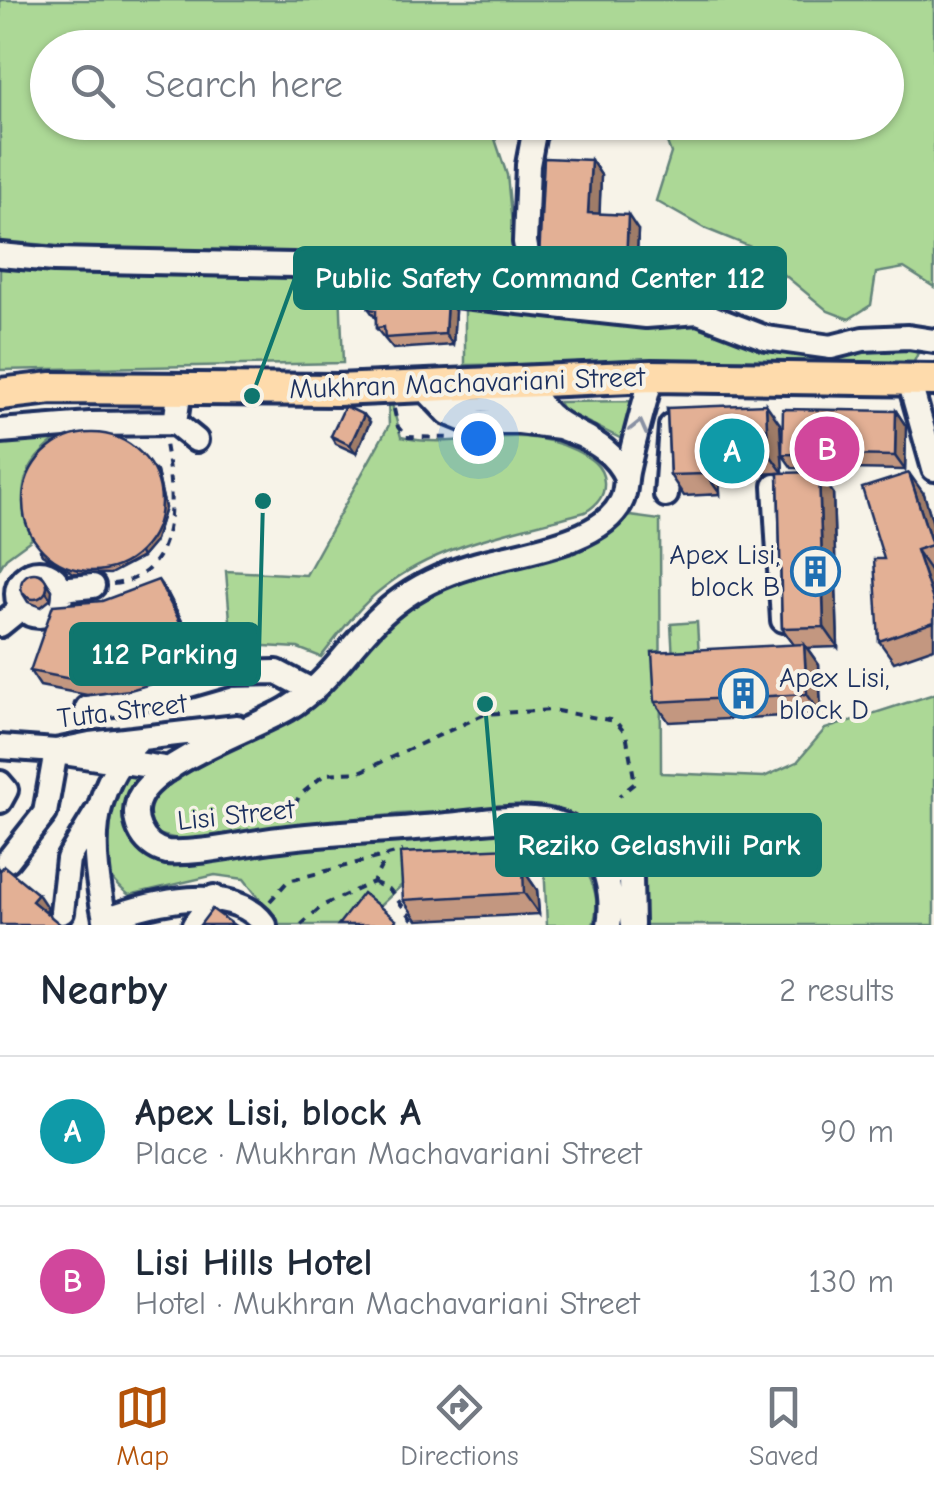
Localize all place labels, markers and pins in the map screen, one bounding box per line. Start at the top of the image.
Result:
callout: Public Safety Command Center 112 [295,248,785,308]
pin: B [794,412,860,486]
pin: A [700,414,764,488]
place label: Apex Lisi, block B [669,539,780,603]
building icon: Apex Lisi, block B [789,545,841,597]
callout: 112 Parking [71,624,259,684]
place label: Apex Lisi, block D [779,662,890,726]
building icon: Apex Lisi, block D [718,668,770,720]
callout: Reziko Gelashvili Park [497,815,820,875]

